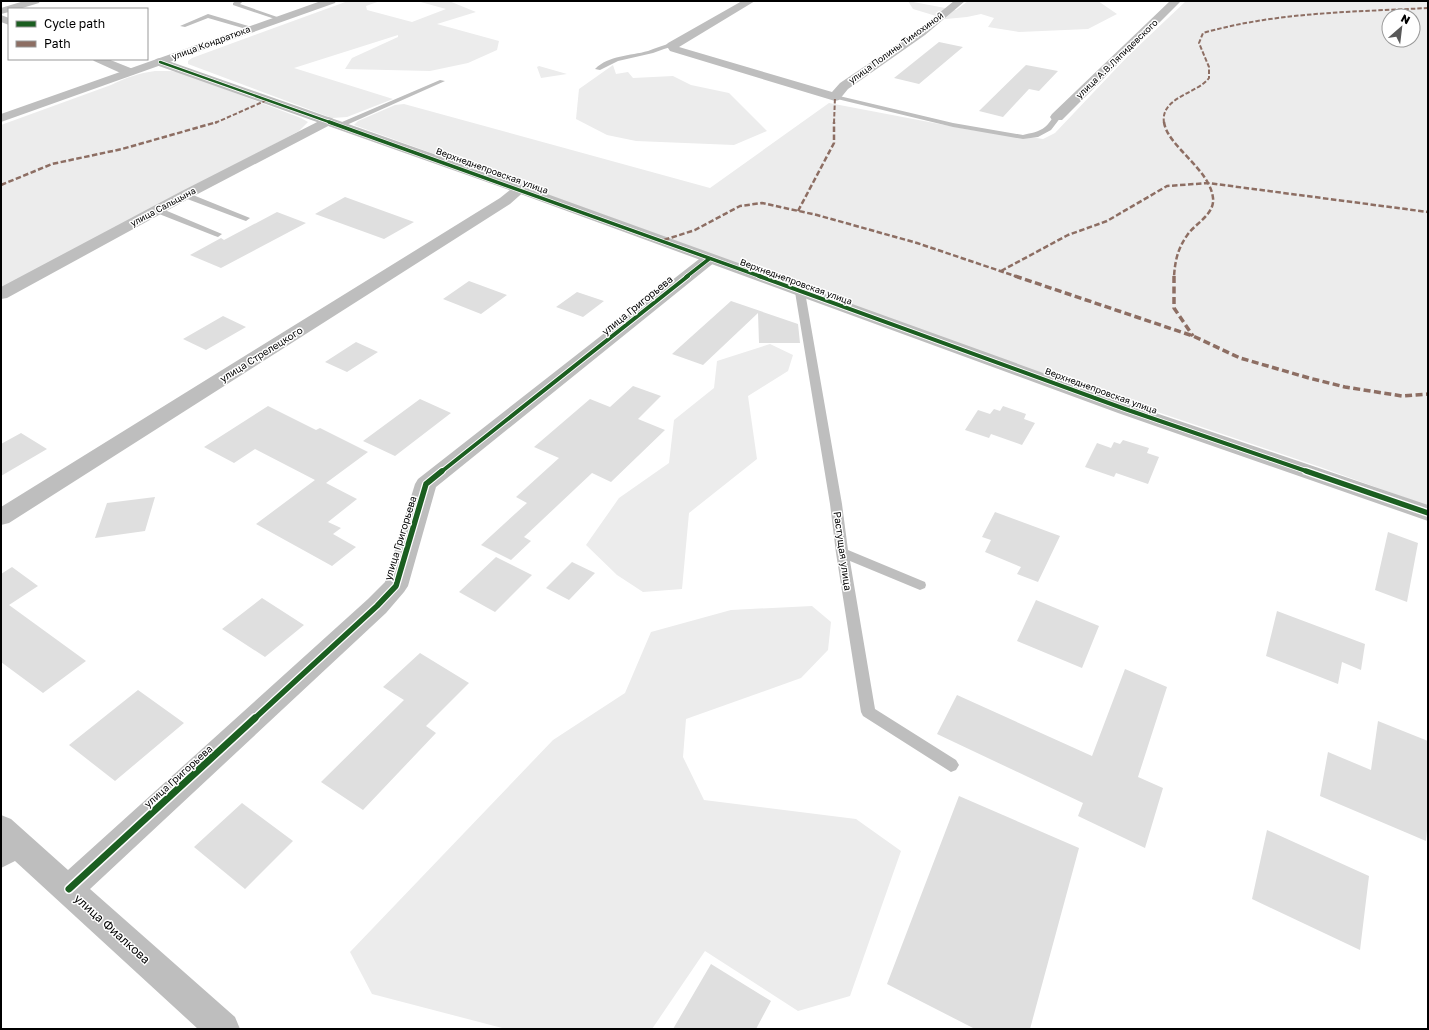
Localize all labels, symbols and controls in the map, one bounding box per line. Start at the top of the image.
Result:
legend [8,8,148,60]
north arrow [1381,8,1421,48]
street label: улица Полины Тимохиной [846,9,945,86]
text: N [1399,11,1413,26]
text: Cycle path [44,16,105,31]
street label: улица А.В.Ляпидевского [1073,17,1160,101]
street label: улица Кондратюка [170,23,252,62]
text: Path [44,36,71,51]
street label: Верхнеднепровская улица [435,145,550,196]
street label: улица Сальцына [128,185,197,228]
street label: Верхнеднепровская улица [739,256,854,307]
street label: улица Григорьева [599,273,675,337]
street label: улица Стрелецкого [217,324,305,384]
street label: Верхнеднепровская улица [1044,365,1159,416]
street label: улица Григорьева [381,494,419,582]
street label: Растущая улица [831,511,855,591]
street label: улица Григорьева [141,742,215,810]
street label: улица Фиалкова [71,891,153,967]

